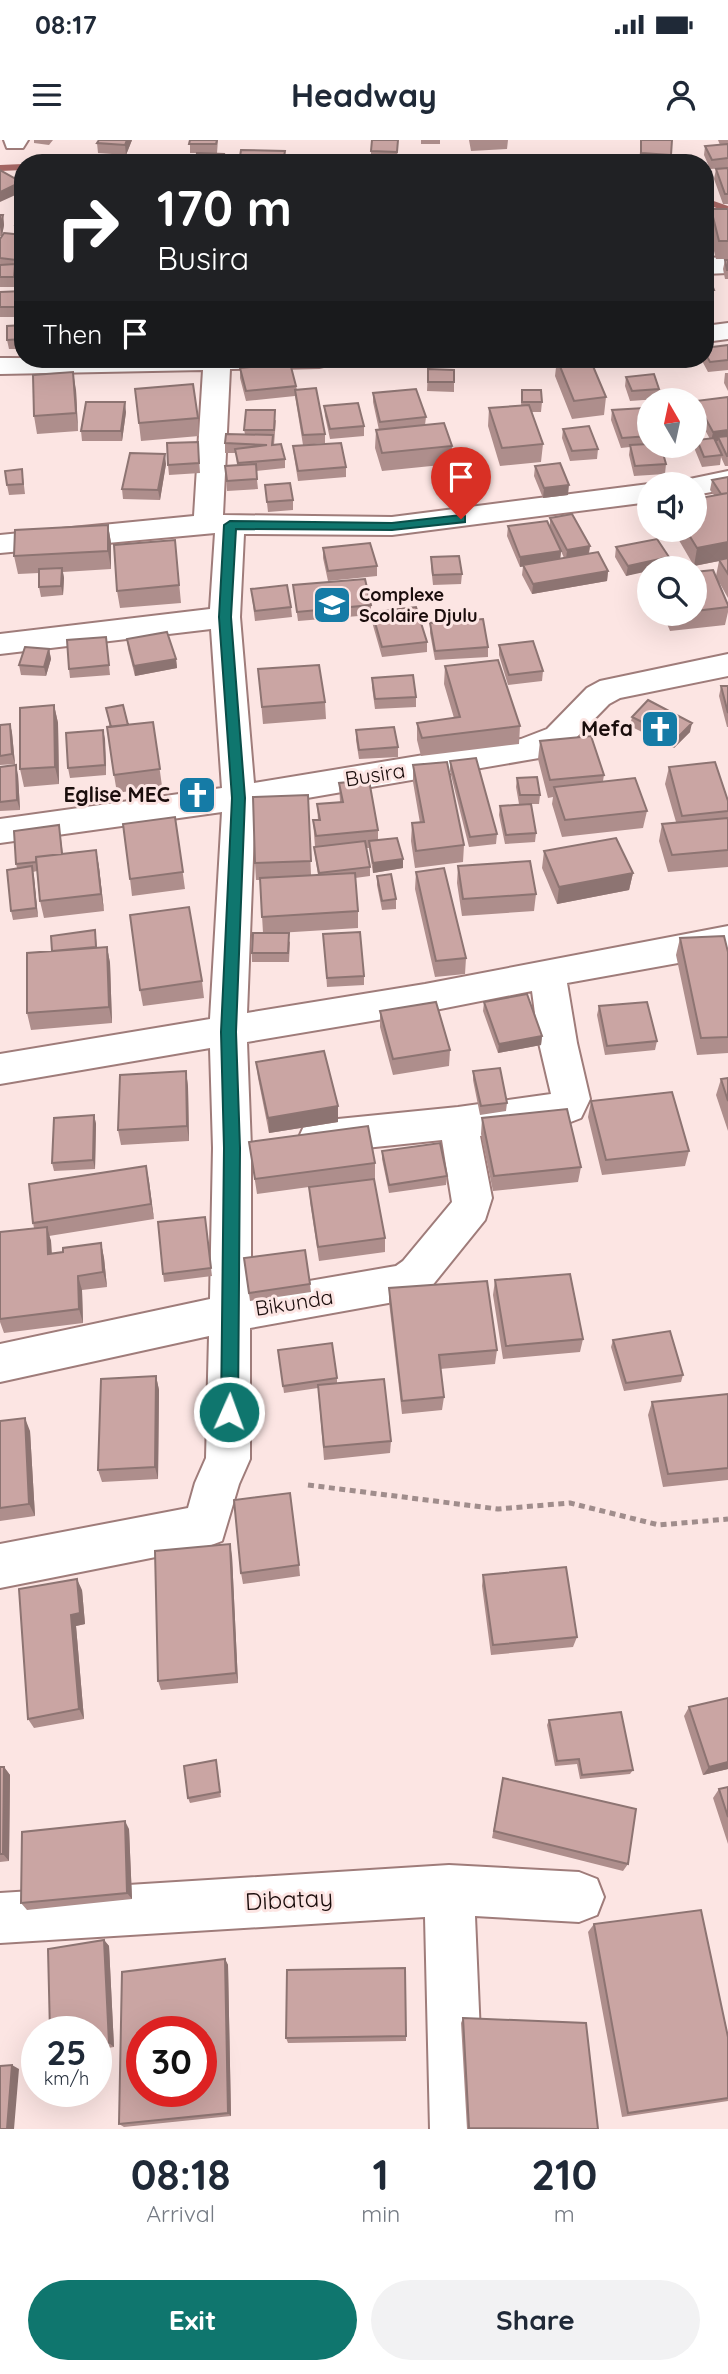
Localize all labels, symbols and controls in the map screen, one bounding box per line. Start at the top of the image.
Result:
text: 08:17 [35,8,97,41]
text: Headway [291,75,437,115]
icon: menu [28,76,66,114]
icon: person [662,76,700,114]
text: 170 m [157,177,292,238]
icon: right [42,182,133,273]
text: Busira [157,238,249,278]
icon: arrive [116,315,154,353]
text: Then [42,318,102,351]
north arrow [637,388,707,458]
map controls [637,388,707,626]
pin [431,447,491,519]
icon: arrive [442,458,480,496]
button: sound [637,472,707,542]
button: search [637,556,707,626]
place label: Complexe Scolaire Djulu [359,583,478,627]
school or university icon: Complexe Scolaire Djulu [311,584,353,626]
church icon: Mefa [639,708,681,750]
place label: Mefa [581,715,633,741]
street label: Busira [343,756,407,792]
church icon: Eglise MEC [176,774,218,816]
place label: Eglise MEC [63,781,170,807]
street label: Bikunda [253,1283,335,1321]
position arrow [192,1375,266,1449]
street label: Dibatay [244,1882,334,1916]
speed limit sign: 30 [126,2016,217,2107]
text: 25 [46,2030,87,2074]
text: km/h [44,2067,89,2090]
text: 08:18 [131,2148,230,2201]
text: 1 [373,2148,389,2201]
text: 210 [531,2148,597,2201]
text: Arrival [146,2199,215,2228]
text: min [361,2199,400,2228]
text: m [554,2199,575,2228]
button: Exit [28,2280,357,2360]
button: Share [371,2280,700,2360]

